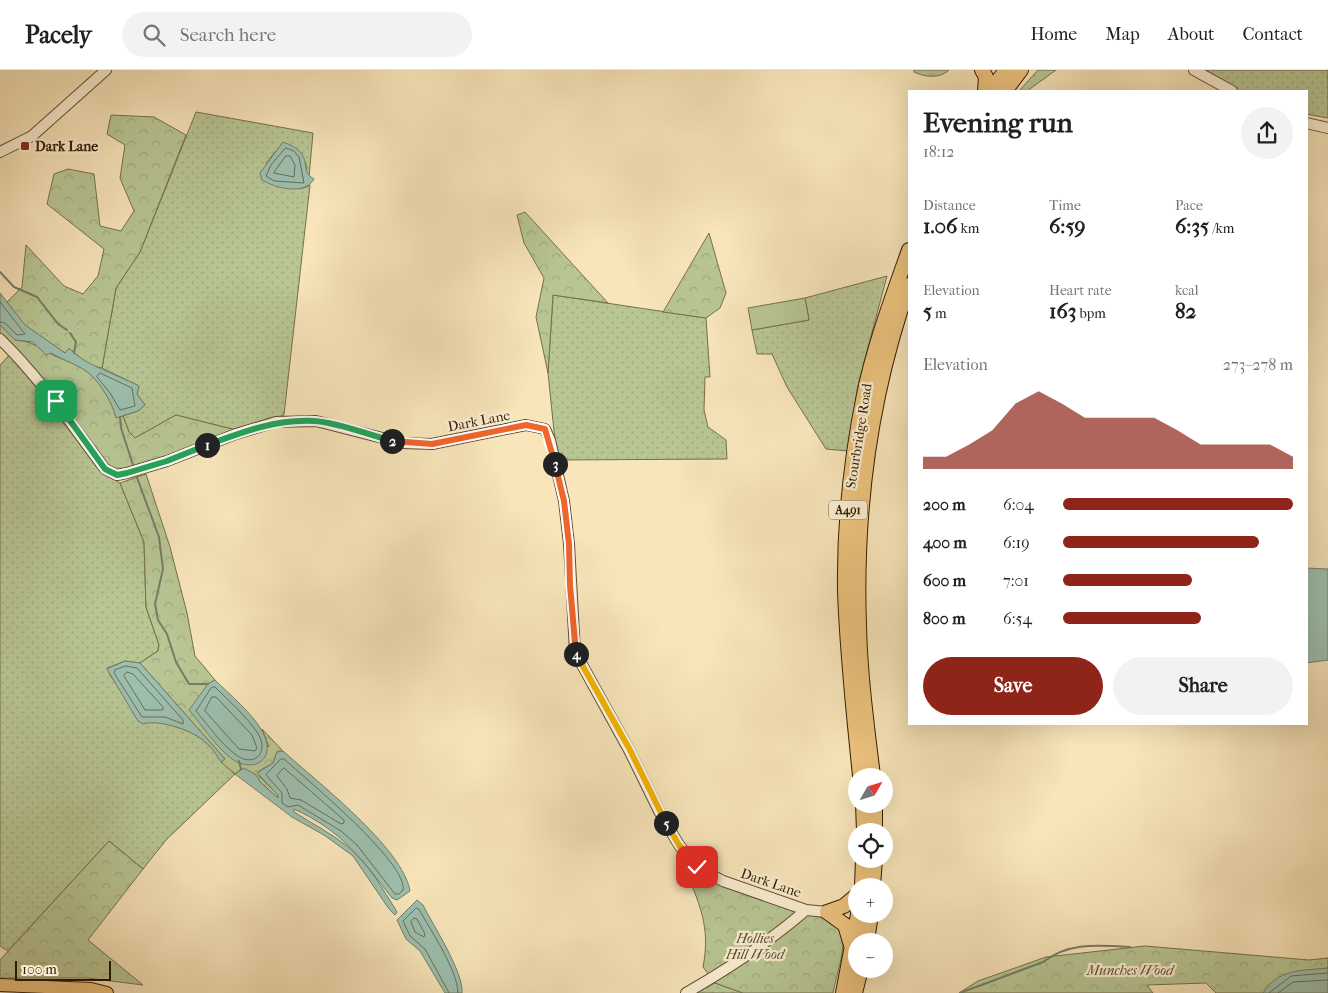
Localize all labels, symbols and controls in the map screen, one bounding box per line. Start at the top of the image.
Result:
search box [122,12,472,57]
text: Pacely [25,21,92,49]
icon: search [140,21,168,49]
text: Search here [180,24,276,46]
text: Home [1030,24,1077,45]
text: Map [1105,24,1140,45]
text: About [1168,24,1214,45]
text: Contact [1242,24,1303,45]
text: Evening run [923,106,1073,139]
button: share [1241,107,1293,159]
place label: Dark Lane [35,138,98,155]
marker: Dark Lane [19,140,31,152]
text: 18:12 [923,142,955,161]
text: Distance [923,197,976,214]
text: Time [1049,197,1081,214]
text: Pace [1175,197,1203,214]
text: 1.06 [923,214,958,238]
text: 6:59 [1049,214,1086,238]
text: 6:35 [1175,214,1209,238]
text: km [958,220,979,237]
text: /km [1209,220,1234,237]
text: Elevation [923,282,980,299]
text: Heart rate [1049,282,1112,299]
text: kcal [1175,282,1199,299]
text: 5 [923,299,932,323]
text: 163 [1049,299,1076,323]
text: 82 [1175,299,1196,323]
text: m [932,305,947,322]
text: bpm [1076,305,1106,322]
text: Elevation [923,355,988,374]
text: 273–278 m [1223,355,1293,374]
pin [35,380,77,422]
street label: Stourbridge Road [842,382,876,490]
icon: arrive [42,387,70,415]
street label: Dark Lane [446,407,512,435]
pin: 2 [380,428,404,454]
pin: 1 [194,432,220,458]
text: 2 [389,433,396,450]
text: 1 [205,437,210,454]
pin: 3 [542,452,568,476]
text: 3 [553,456,558,473]
text: 200 m [923,495,966,514]
text: 6:04 [1003,495,1034,514]
road number: A491 [829,500,867,520]
text: 400 m [923,533,967,552]
text: 6:19 [1003,533,1030,552]
text: 600 m [923,571,966,590]
text: 7:01 [1003,571,1029,590]
text: 800 m [923,609,965,628]
text: 6:54 [1003,609,1032,628]
pin: 4 [564,642,588,666]
text: 4 [572,646,581,663]
button: Save [923,657,1103,715]
button: Share [1113,657,1293,715]
north arrow [848,768,892,812]
map controls [848,768,893,978]
pin: 5 [654,810,678,836]
text: 5 [663,815,670,832]
button: locate [848,823,893,868]
pin [676,846,718,888]
icon: check [683,853,711,881]
street label: Dark Lane [738,865,804,901]
button: + [848,878,893,923]
park label: Hollies Hill Wood [725,930,786,963]
button: − [848,933,893,978]
scale bar [15,958,111,981]
text: 100 m [22,961,57,978]
park label: Munches Wood [1086,962,1175,979]

